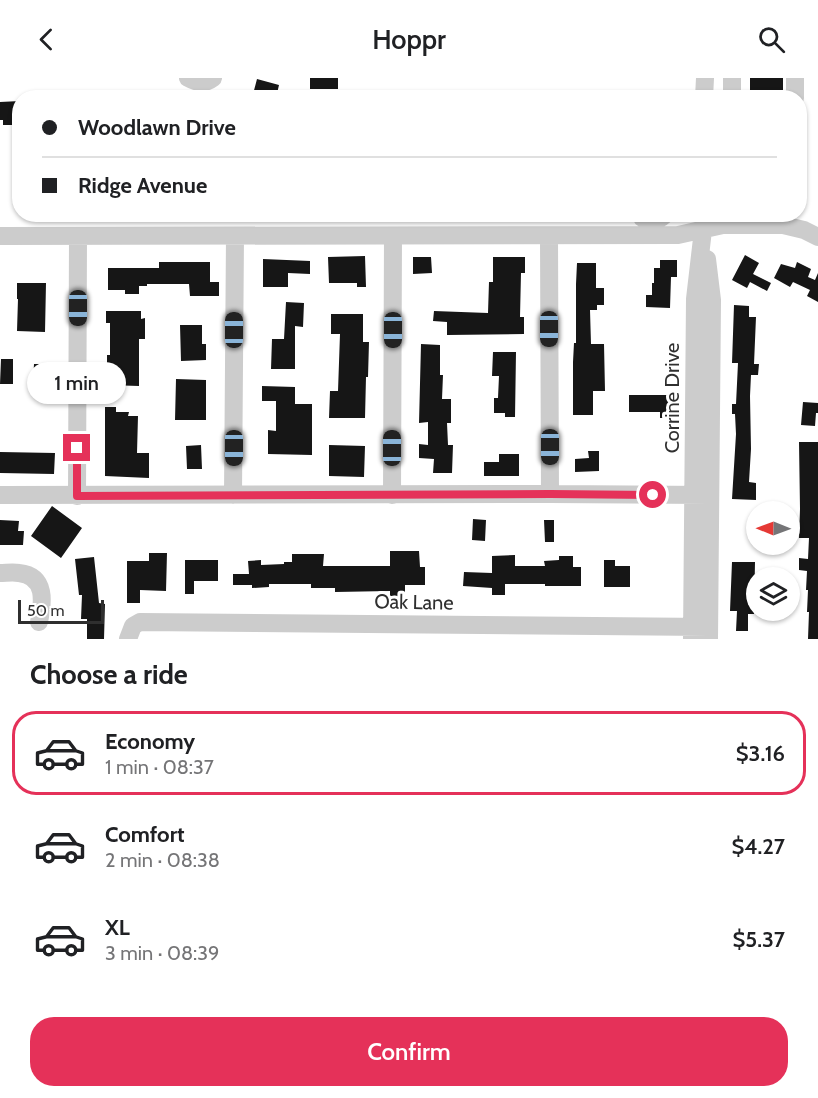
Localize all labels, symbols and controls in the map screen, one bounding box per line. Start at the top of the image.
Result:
icon: back [30,23,63,56]
text: Hoppr [372,23,446,56]
icon: search [755,23,788,56]
text: Woodlawn Drive [78,114,236,141]
text: Ridge Avenue [78,172,207,199]
car [69,290,87,326]
car [540,311,558,347]
car [225,312,243,348]
car [384,312,402,348]
street label: Corrine Drive [660,343,684,453]
callout: 1 min [28,361,127,403]
text: 1 min [54,371,99,395]
car [541,429,559,465]
car [225,430,243,466]
car [383,430,401,466]
route end [63,434,90,461]
route start [639,481,666,508]
north arrow [746,501,800,555]
map controls [746,501,800,621]
button: layers [746,567,800,621]
street label: Oak Lane [374,589,454,615]
scale bar [18,597,104,624]
text: 50 m [27,601,64,620]
text: Choose a ride [30,658,188,691]
icon: car [33,726,87,780]
text: Economy [105,728,195,755]
text: $3.16 [736,740,785,767]
text: 1 min · 08:37 [105,755,214,779]
icon: car [33,819,87,873]
text: Comfort [105,821,184,848]
text: $4.27 [731,833,785,860]
text: 2 min · 08:38 [105,848,220,872]
icon: car [33,912,87,966]
text: XL [105,914,130,941]
text: $5.37 [733,926,785,953]
text: 3 min · 08:39 [105,941,219,965]
button: Confirm [30,1017,788,1086]

